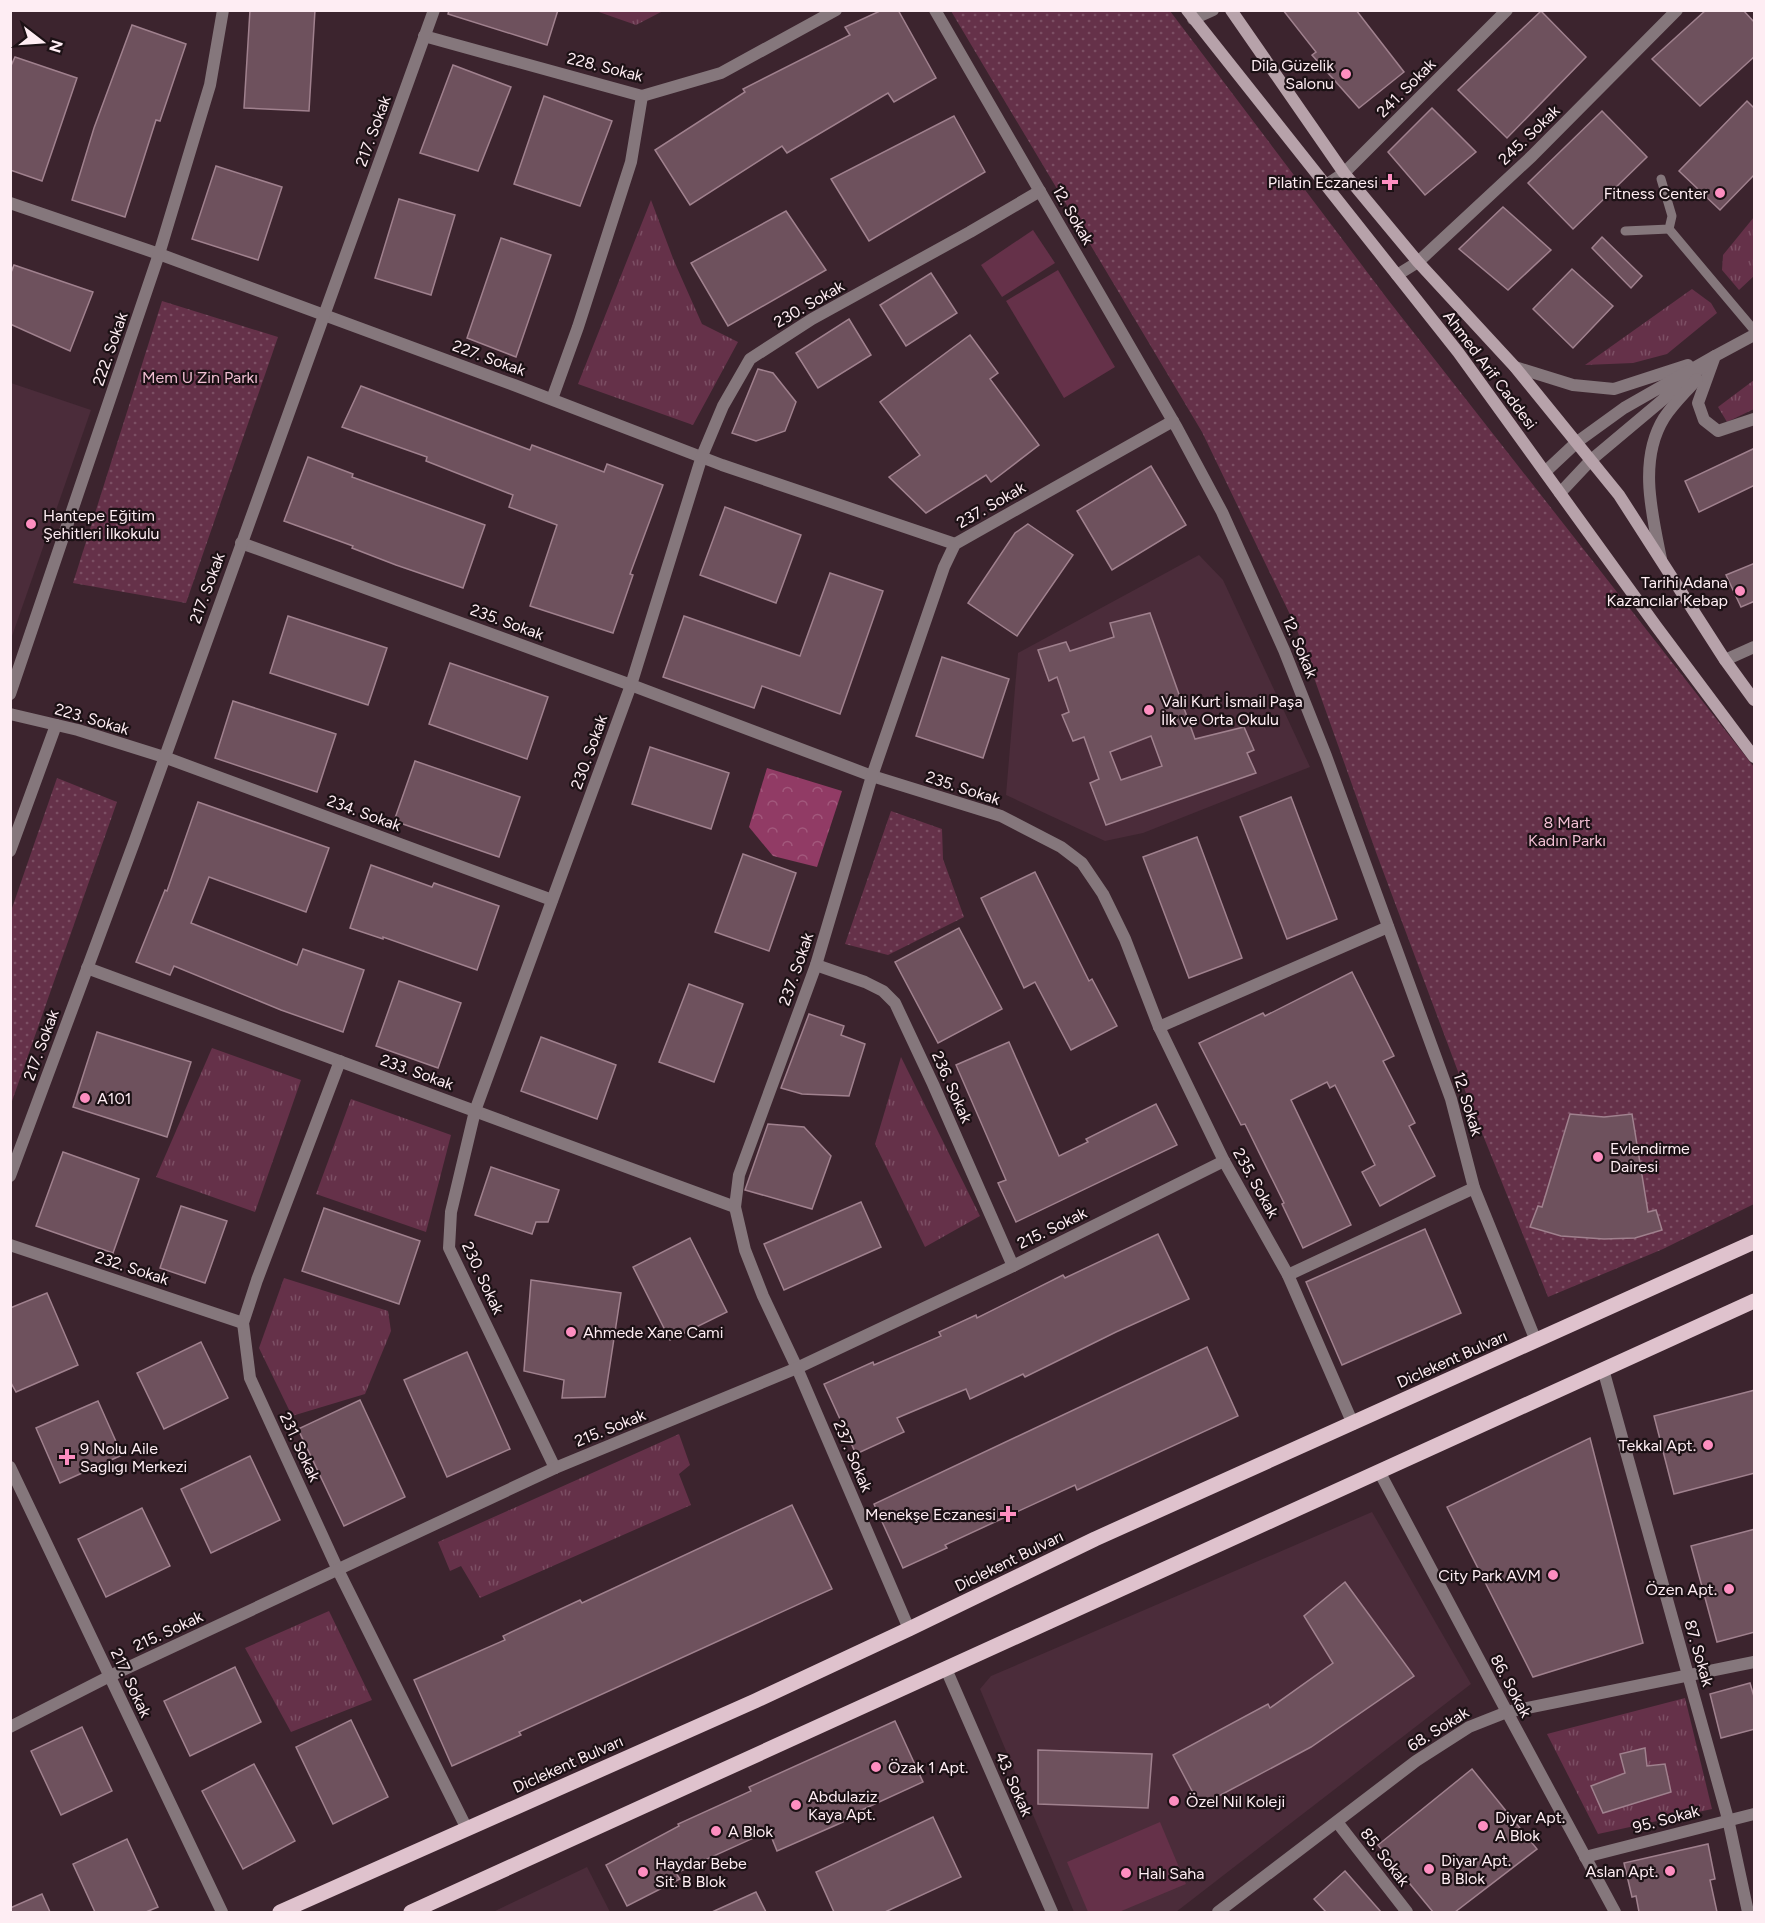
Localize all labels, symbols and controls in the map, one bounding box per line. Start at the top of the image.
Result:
north arrow [12,12,72,72]
text: N [45,38,67,55]
street label: 228. Sokak [565,48,645,86]
street label: 241. Sokak [1373,54,1440,121]
place label: Dila Güzelik Salonu [1251,56,1334,93]
marker: Dila Güzelik Salonu [1339,67,1353,81]
street label: 217. Sokak [351,93,395,169]
street label: 245. Sokak [1494,101,1564,169]
place label: Pilatin Eczanesi [1268,173,1378,192]
marker: Pilatin Eczanesi [1383,175,1397,189]
street label: 12. Sokak [1048,182,1098,248]
place label: Fitness Center [1604,184,1709,203]
marker: Fitness Center [1713,186,1727,200]
street label: 230. Sokak [771,276,848,332]
street label: Ahmed Arif Caddesi [1439,307,1541,433]
street label: 222. Sokak [89,309,132,388]
street label: 227. Sokak [450,336,528,380]
park label: Mem U Zin Parkı [142,368,258,387]
street label: 237. Sokak [953,478,1029,532]
place label: Hantepe Eğitim Şehitleri İlkokulu [43,506,159,543]
marker: Hantepe Eğitim Şehitleri İlkokulu [24,517,38,531]
street label: 217. Sokak [185,550,229,626]
place label: Tarihi Adana Kazancılar Kebap [1607,573,1728,610]
marker: Tarihi Adana Kazancılar Kebap [1733,584,1747,598]
street label: 235. Sokak [468,600,547,644]
street label: 12. Sokak [1278,613,1322,681]
place label: Vali Kurt İsmail Paşa İlk ve Orta Okulu [1161,692,1303,729]
street label: 223. Sokak [53,699,132,739]
marker: Vali Kurt İsmail Paşa İlk ve Orta Okulu [1142,703,1156,717]
street label: 230. Sokak [567,712,611,792]
street label: 235. Sokak [924,767,1003,809]
street label: 234. Sokak [324,791,404,835]
park label: 8 Mart Kadın Parkı [1528,813,1606,850]
street label: 237. Sokak [775,930,817,1008]
street label: 217. Sokak [19,1007,63,1083]
street label: 236. Sokak [928,1048,976,1126]
street label: 233. Sokak [378,1050,456,1094]
street label: 12. Sokak [1449,1070,1487,1138]
place label: A101 [97,1089,131,1108]
marker: A101 [78,1091,92,1105]
place label: Evlendirme Dairesi [1610,1139,1690,1176]
street label: 235. Sokak [1229,1145,1283,1221]
marker: Evlendirme Dairesi [1591,1150,1605,1164]
street label: 215. Sokak [1014,1203,1090,1253]
street label: 230. Sokak [458,1239,508,1317]
street label: 232. Sokak [93,1247,172,1289]
place label: Ahmede Xane Cami [583,1323,723,1342]
marker: Ahmede Xane Cami [564,1325,578,1339]
street label: Diclekent Bulvarı [1394,1326,1510,1392]
street label: 215. Sokak [572,1405,648,1451]
street label: 231. Sokak [276,1409,324,1485]
street label: 237. Sokak [829,1417,877,1495]
place label: Tekkal Apt. [1619,1436,1696,1455]
marker: Tekkal Apt. [1701,1438,1715,1452]
place label: 9 Nolu Aile Saglıgı Merkezi [80,1439,187,1476]
marker: 9 Nolu Aile Saglıgı Merkezi [58,1448,76,1466]
place label: Menekşe Eczanesi [865,1505,996,1524]
marker: Menekşe Eczanesi [1001,1507,1015,1521]
street label: Diclekent Bulvarı [952,1526,1066,1596]
place label: City Park AVM [1438,1566,1541,1585]
marker: City Park AVM [1546,1568,1560,1582]
place label: Özen Apt. [1645,1580,1717,1599]
marker: Özen Apt. [1722,1582,1736,1596]
street label: 215. Sokak [130,1607,206,1655]
street label: 87. Sokak [1680,1618,1718,1689]
street label: 217. Sokak [107,1645,155,1721]
street label: 86. Sokak [1486,1651,1536,1721]
street label: 68. Sokak [1404,1703,1472,1755]
street label: Diclekent Bulvarı [510,1731,626,1797]
street label: 43. Sokak [991,1749,1037,1819]
place label: Özak 1 Apt. [888,1758,968,1777]
marker: Özak 1 Apt. [869,1760,883,1774]
place label: Abdulaziz Kaya Apt. [808,1787,878,1824]
place label: Özel Nil Koleji [1186,1792,1285,1811]
marker: Özel Nil Koleji [1167,1794,1181,1808]
marker: Abdulaziz Kaya Apt. [789,1798,803,1812]
street label: 95. Sokak [1631,1801,1702,1837]
place label: Diyar Apt. A Blok [1495,1808,1565,1845]
marker: Diyar Apt. A Blok [1476,1819,1490,1833]
place label: A Blok [728,1822,773,1841]
marker: A Blok [709,1824,723,1838]
street label: 85. Sokak [1356,1824,1414,1890]
place label: Diyar Apt. B Blok [1441,1851,1511,1888]
place label: Haydar Bebe Sit. B Blok [655,1854,747,1891]
marker: Diyar Apt. B Blok [1422,1862,1436,1876]
place label: Aslan Apt. [1585,1862,1658,1881]
place label: Halı Saha [1138,1864,1204,1883]
marker: Aslan Apt. [1663,1864,1677,1878]
marker: Haydar Bebe Sit. B Blok [636,1865,650,1879]
marker: Halı Saha [1119,1866,1133,1880]

